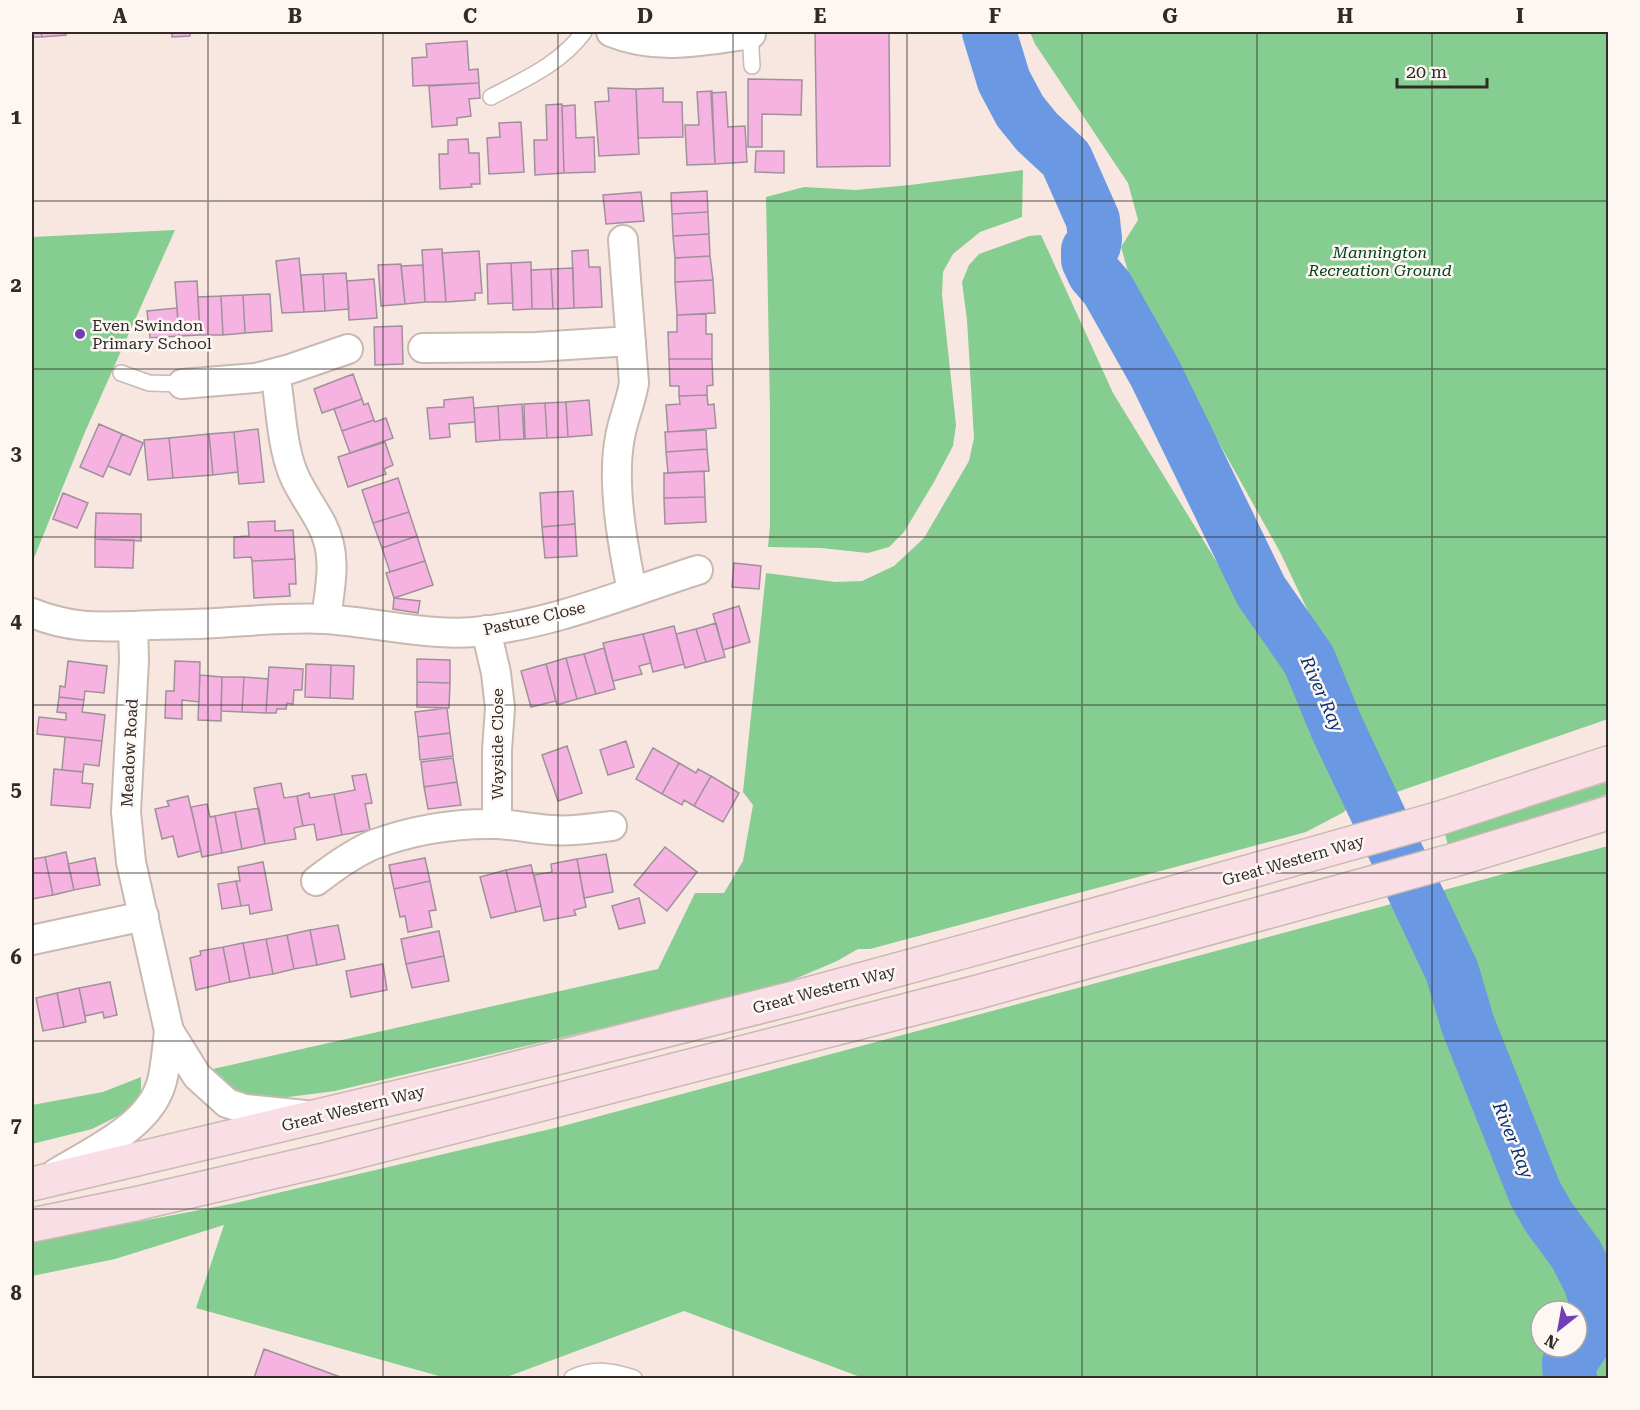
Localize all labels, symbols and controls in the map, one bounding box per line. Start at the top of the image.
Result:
text: A [113,4,128,28]
text: B [288,4,302,28]
text: C [463,4,477,28]
text: D [637,4,653,28]
text: E [814,4,827,28]
text: F [989,4,1001,28]
text: G [1162,4,1178,28]
text: H [1337,4,1353,28]
text: I [1516,4,1524,28]
scale bar [1397,51,1487,89]
text: 20 m [1406,61,1447,82]
text: 1 [10,105,22,129]
park label: Mannington Recreation Ground [1307,243,1452,280]
text: 2 [10,273,22,297]
place label: Even Swindon Primary School [92,316,212,353]
marker: Even Swindon Primary School [73,327,87,341]
text: 3 [10,441,22,465]
street label: Pasture Close [481,597,587,639]
text: 4 [10,609,22,633]
water label: River Ray [1296,652,1349,735]
street label: Wayside Close [488,688,507,800]
street label: Meadow Road [117,698,142,808]
text: 5 [10,777,22,801]
street label: Great Western Way [1220,831,1367,890]
text: 6 [10,945,22,969]
street label: Great Western Way [751,961,898,1018]
street label: Great Western Way [280,1081,427,1135]
water label: River Ray [1488,1098,1539,1182]
text: 7 [10,1113,22,1137]
text: 8 [10,1281,22,1305]
north arrow [1529,1299,1589,1359]
text: N [1541,1330,1562,1353]

